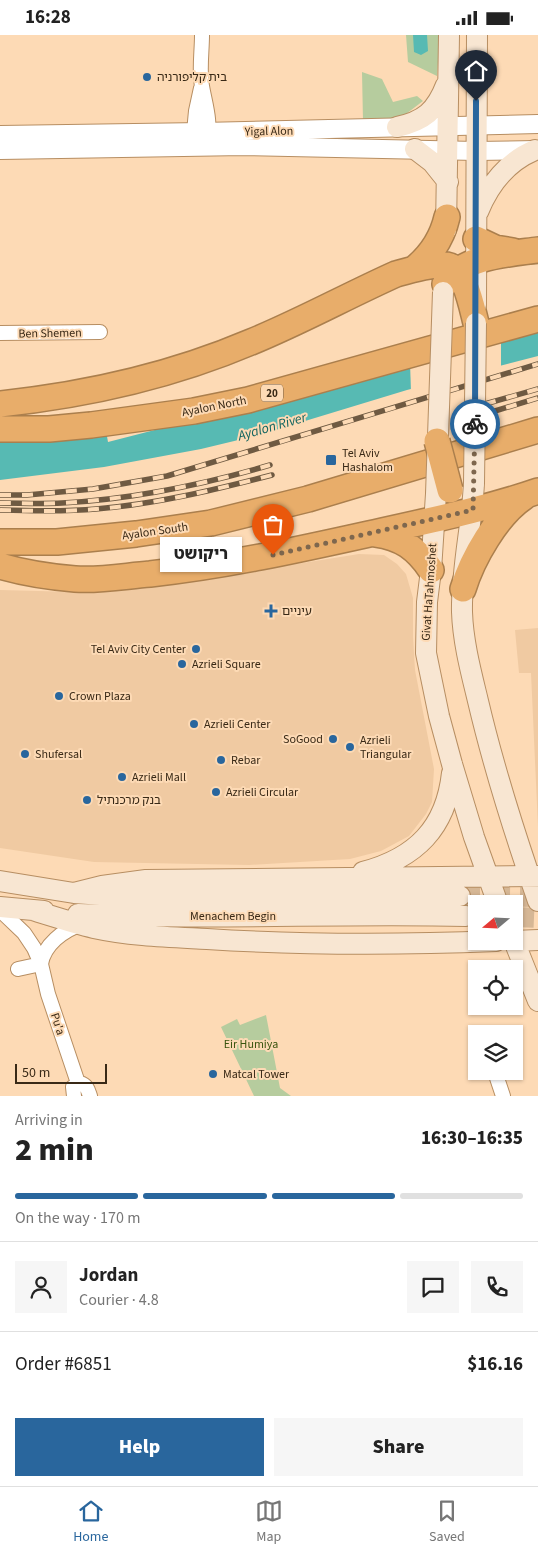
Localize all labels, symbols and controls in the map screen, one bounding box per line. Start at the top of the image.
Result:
text: 16:28 [25,4,71,31]
pin [455,50,497,101]
icon: home [462,57,490,85]
place label: בית קליפורניה [157,69,227,86]
marker: בית קליפורניה [141,71,153,83]
street label: Yigal Alon [244,123,293,140]
street label: Ben Shemen [18,324,82,343]
road number: 20 [261,384,283,401]
street label: Ayalon North [180,392,248,421]
courier [450,399,500,449]
water label: Ayalon River [235,407,310,447]
icon: bike [461,410,489,438]
place label: Tel Aviv Hashalom [342,445,393,476]
marker: Tel Aviv Hashalom [324,453,338,467]
pin [252,504,294,555]
icon: bag [259,511,287,539]
street label: Ayalon South [121,518,189,545]
callout: ריקושט [160,537,243,573]
text: ריקושט [174,543,228,565]
street label: Givat HaTahmoshet [418,543,441,641]
place label: עיניים [282,603,312,620]
marker: עיניים [264,604,278,618]
place label: Tel Aviv City Center [91,641,187,658]
marker: Tel Aviv City Center [190,643,202,655]
place label: Azrieli Square [192,656,261,673]
marker: Azrieli Square [176,658,188,670]
place label: Crown Plaza [69,688,131,705]
marker: Crown Plaza [53,690,65,702]
place label: Azrieli Center [204,716,271,733]
marker: Azrieli Center [188,718,200,730]
place label: SoGood [283,731,323,748]
place label: Azrieli Triangular [360,732,412,763]
marker: SoGood [327,733,339,745]
marker: Azrieli Triangular [344,741,356,753]
place label: Shufersal [35,746,82,763]
marker: Shufersal [19,748,31,760]
place label: Rebar [231,752,261,769]
marker: Rebar [215,754,227,766]
place label: Azrieli Mall [132,769,186,786]
marker: Azrieli Mall [116,771,128,783]
place label: Azrieli Circular [226,784,299,801]
marker: Azrieli Circular [210,786,222,798]
place label: בנק מרכנתיל [97,792,161,809]
marker: בנק מרכנתיל [81,794,93,806]
north arrow [468,895,522,950]
map controls [468,895,523,1080]
street label: Menachem Begin [190,908,276,925]
button: locate [468,960,523,1015]
street label: Pu'a [46,1011,69,1037]
button: layers [468,1025,523,1080]
park label: Eir Humiya [224,1036,278,1053]
scale bar [15,1061,108,1084]
text: 50 m [22,1063,50,1083]
place label: Matcal Tower [223,1066,290,1083]
marker: Matcal Tower [207,1068,219,1080]
text: Arriving in [15,1109,83,1131]
text: 16:30–16:35 [421,1125,523,1152]
text: 2 min [15,1127,94,1173]
text: On the way · 170 m [15,1207,140,1229]
button: person [15,1261,67,1313]
button: chat [407,1261,459,1313]
button: phone [471,1261,523,1313]
text: Jordan [79,1262,138,1289]
text: Courier · 4.8 [79,1289,159,1311]
text: Order #6851 [15,1351,112,1378]
text: $16.16 [467,1351,523,1378]
button: Help [15,1418,264,1476]
button: Share [274,1418,523,1476]
tab: Home [73,1497,108,1547]
tab: Map [255,1497,283,1547]
tab: Saved [429,1497,465,1547]

